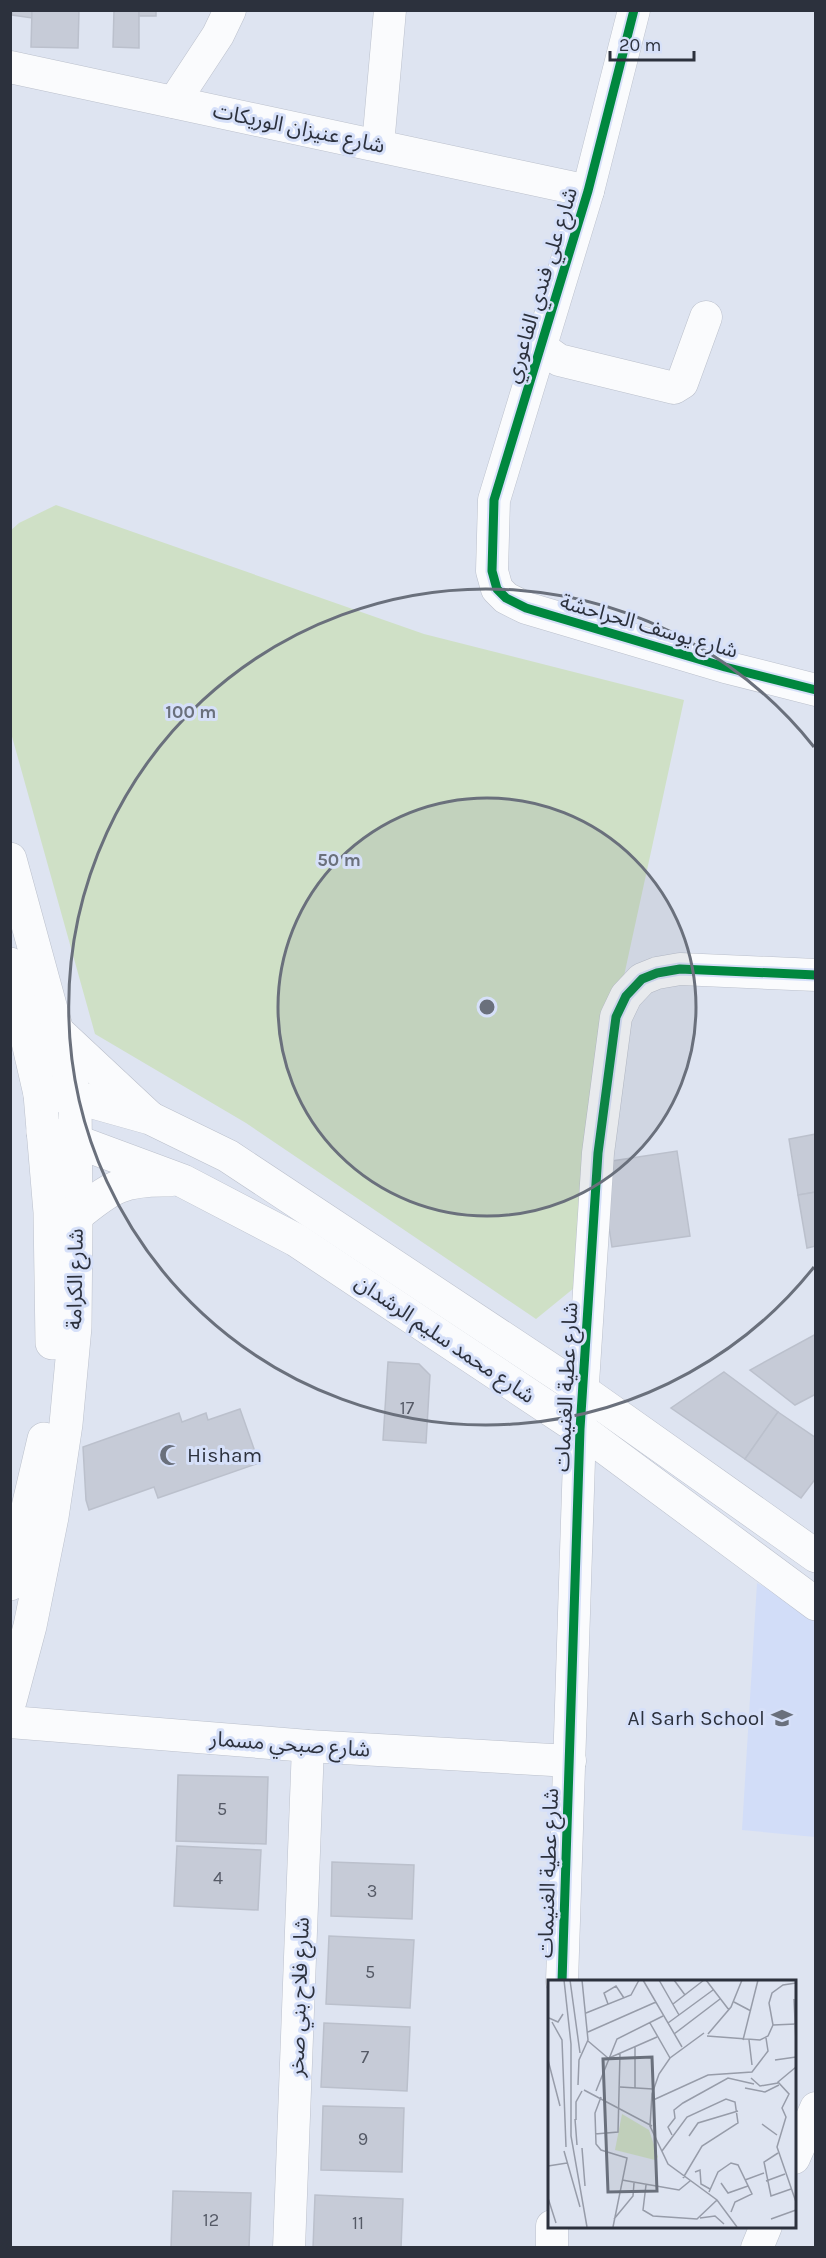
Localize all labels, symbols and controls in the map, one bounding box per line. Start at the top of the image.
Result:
scale bar [610,24,694,62]
text: 20 m [619,34,661,56]
street label: شارع عنيزان الوريكات [210,98,387,161]
street label: شارع علي فندي الفاعوري [500,184,586,387]
street label: شارع يوسف الحراحشة [557,589,741,666]
text: 100 m [166,701,216,723]
text: 50 m [317,849,361,871]
centre of rings [477,997,497,1017]
street label: شارع الكرامة [62,1228,91,1330]
street label: شارع محمد سليم الرشدان [349,1270,539,1410]
street label: شارع عطية الغنيمات [550,1302,585,1473]
house number: 17 [400,1397,415,1419]
mosque icon: Hisham [158,1443,182,1467]
place label: Hisham [187,1443,262,1467]
place label: Al Sarh School [628,1706,765,1730]
school or university icon: Al Sarh School [770,1706,794,1730]
street label: شارع صبحي مسمار [208,1726,371,1765]
street label: شارع عطية الغنيمات [533,1788,566,1958]
house number: 5 [217,1798,227,1820]
house number: 4 [213,1867,223,1889]
house number: 3 [367,1880,377,1902]
street label: شارع فلاح بني صخر [284,1917,318,2079]
house number: 5 [365,1961,375,1983]
inset map [548,1980,796,2228]
house number: 7 [361,2046,370,2068]
house number: 9 [358,2128,368,2150]
house number: 12 [203,2209,219,2231]
house number: 11 [352,2212,364,2234]

